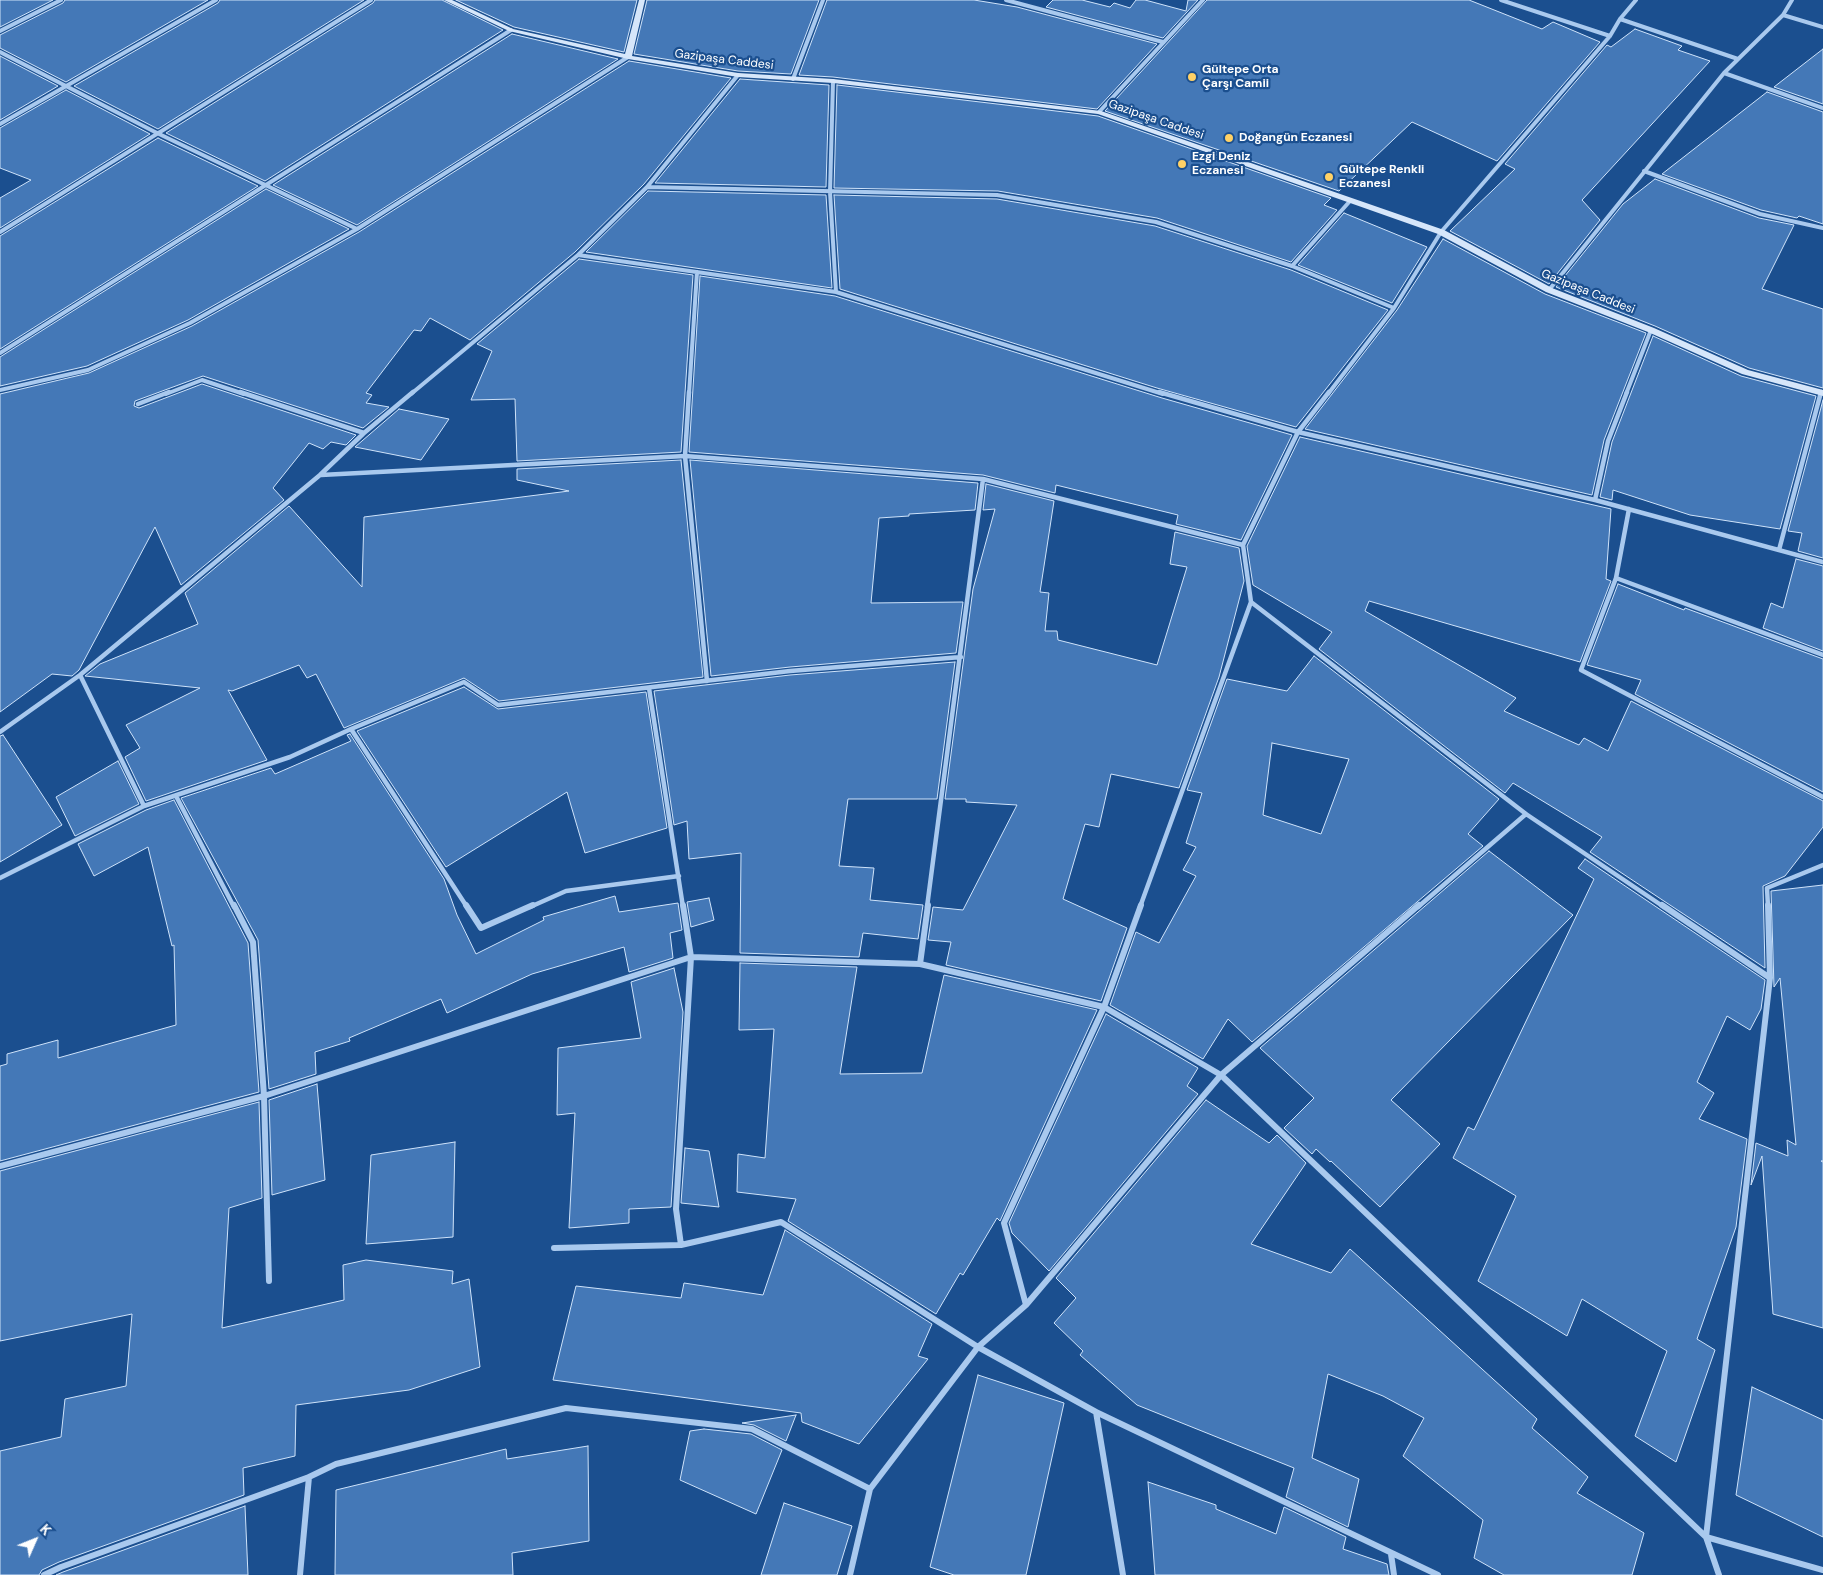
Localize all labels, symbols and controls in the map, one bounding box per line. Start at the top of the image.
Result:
street label: Gazipaşa Caddesi [674,47,774,73]
place label: Gültepe Orta Çarşı Camii [1202,63,1279,91]
marker: Gültepe Orta Çarşı Camii [1186,71,1198,83]
street label: Gazipaşa Caddesi [1107,97,1205,143]
place label: Doğangün Eczanesi [1239,131,1352,145]
marker: Doğangün Eczanesi [1223,132,1235,144]
place label: Ezgi Deniz Eczanesi [1192,150,1250,178]
marker: Ezgi Deniz Eczanesi [1176,158,1188,170]
place label: Gültepe Renkli Eczanesi [1339,163,1424,191]
marker: Gültepe Renkli Eczanesi [1323,171,1335,183]
street label: Gazipaşa Caddesi [1539,267,1637,317]
north arrow [10,1515,60,1565]
text: K [36,1520,55,1539]

